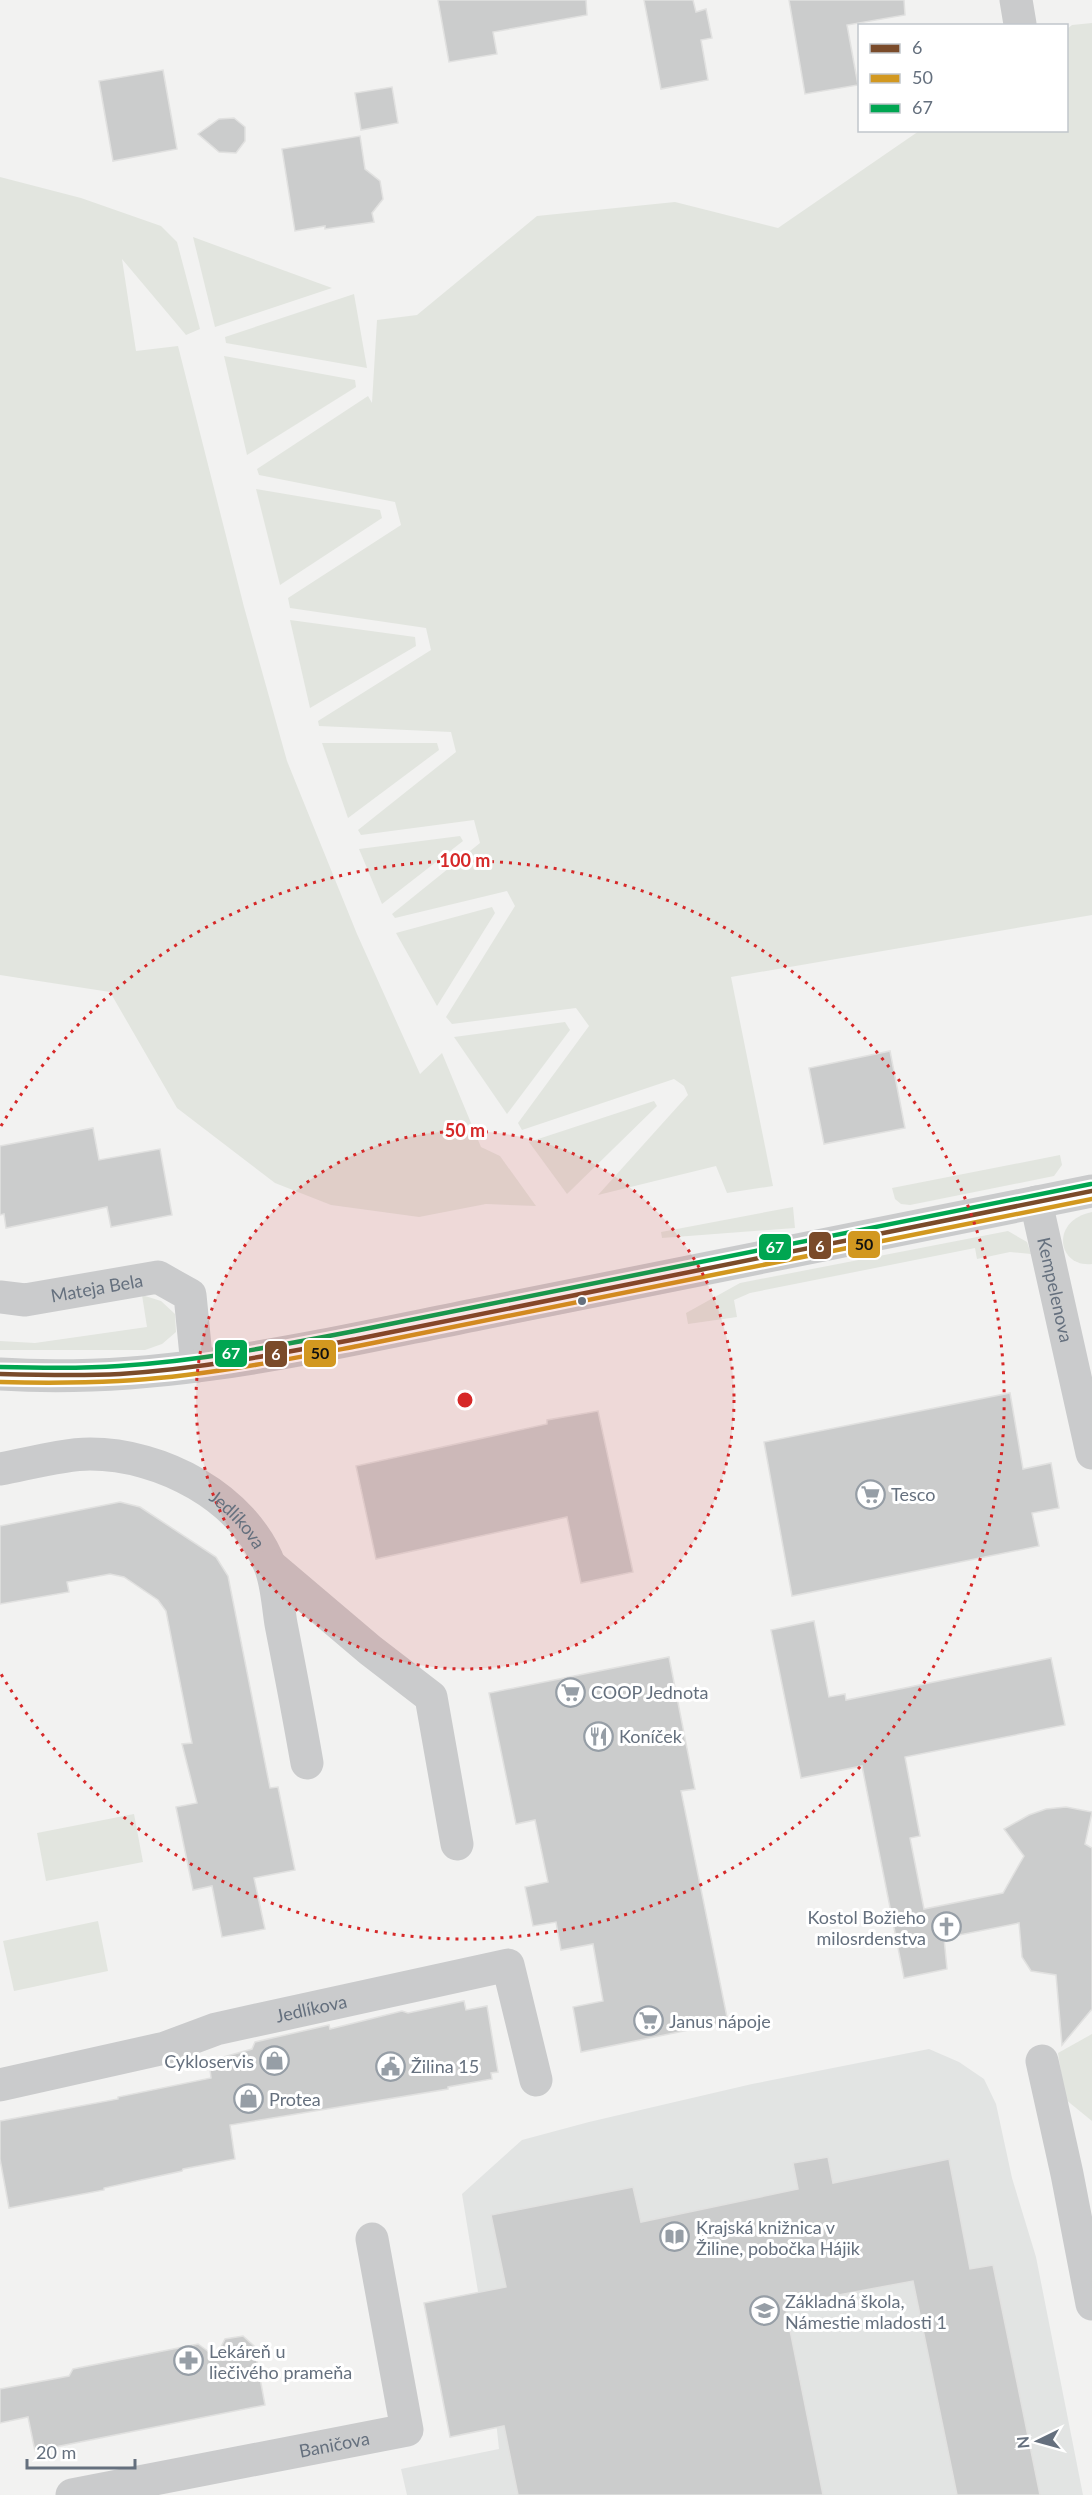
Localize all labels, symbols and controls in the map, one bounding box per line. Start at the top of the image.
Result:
legend [858,24,1068,132]
text: 6 [912,36,922,58]
text: 50 [912,66,933,88]
text: 67 [912,96,933,118]
text: 100 m [440,849,490,871]
text: 50 m [445,1119,485,1141]
line badge: 50 [847,1230,881,1259]
line badge: 6 [808,1231,832,1260]
line badge: 67 [758,1233,792,1261]
text: 50 [855,1234,873,1253]
street label: Kempelenova [1033,1235,1078,1344]
text: 6 [815,1236,825,1255]
text: 67 [766,1237,784,1256]
street label: Mateja Bela [49,1269,145,1306]
unlabelled marker [576,1295,588,1307]
line badge: 67 [214,1339,248,1368]
line badge: 50 [303,1339,337,1368]
line badge: 6 [264,1340,288,1368]
text: 67 [222,1343,240,1362]
text: 50 [311,1343,329,1362]
text: 6 [271,1344,281,1363]
centre of rings [455,1390,475,1410]
supermarket icon: Tesco [854,1478,886,1510]
place label: Tesco [891,1483,935,1505]
street label: Jedlíkova [206,1485,270,1552]
supermarket icon: COOP Jednota [554,1676,586,1708]
place label: COOP Jednota [591,1681,708,1703]
restaurant icon: Koníček [582,1720,614,1752]
place label: Koníček [619,1725,683,1747]
place label: Kostol Božieho milosrdenstva [808,1906,926,1949]
church icon: Kostol Božieho milosrdenstva [931,1911,963,1943]
street label: Jedlíkova [273,1990,349,2027]
supermarket icon: Janus nápoje [632,2005,664,2037]
place label: Janus nápoje [669,2010,771,2032]
shop icon: Cykloservis [259,2045,291,2077]
place label: Cykloservis [164,2050,254,2072]
public building icon: Žilina 15 [374,2050,406,2082]
place label: Žilina 15 [411,2055,479,2077]
shop icon: Protea [232,2083,264,2115]
place label: Protea [269,2088,321,2110]
place label: Krajská knižnica v Žiline, pobočka Hájik [696,2216,861,2259]
library icon: Krajská knižnica v Žiline, pobočka Hájik [659,2221,691,2253]
place label: Základná škola, Námestie mladosti 1 [785,2290,947,2333]
school or university icon: Základná škola, Námestie mladosti 1 [748,2295,780,2327]
place label: Lekáreň u liečivého prameňa [209,2340,352,2383]
pharmacy icon: Lekáreň u liečivého prameňa [172,2345,204,2377]
north arrow [1008,2411,1068,2471]
street label: Baničova [297,2427,371,2462]
scale bar [27,2432,135,2470]
text: N [1013,2435,1033,2449]
text: 20 m [36,2441,76,2463]

